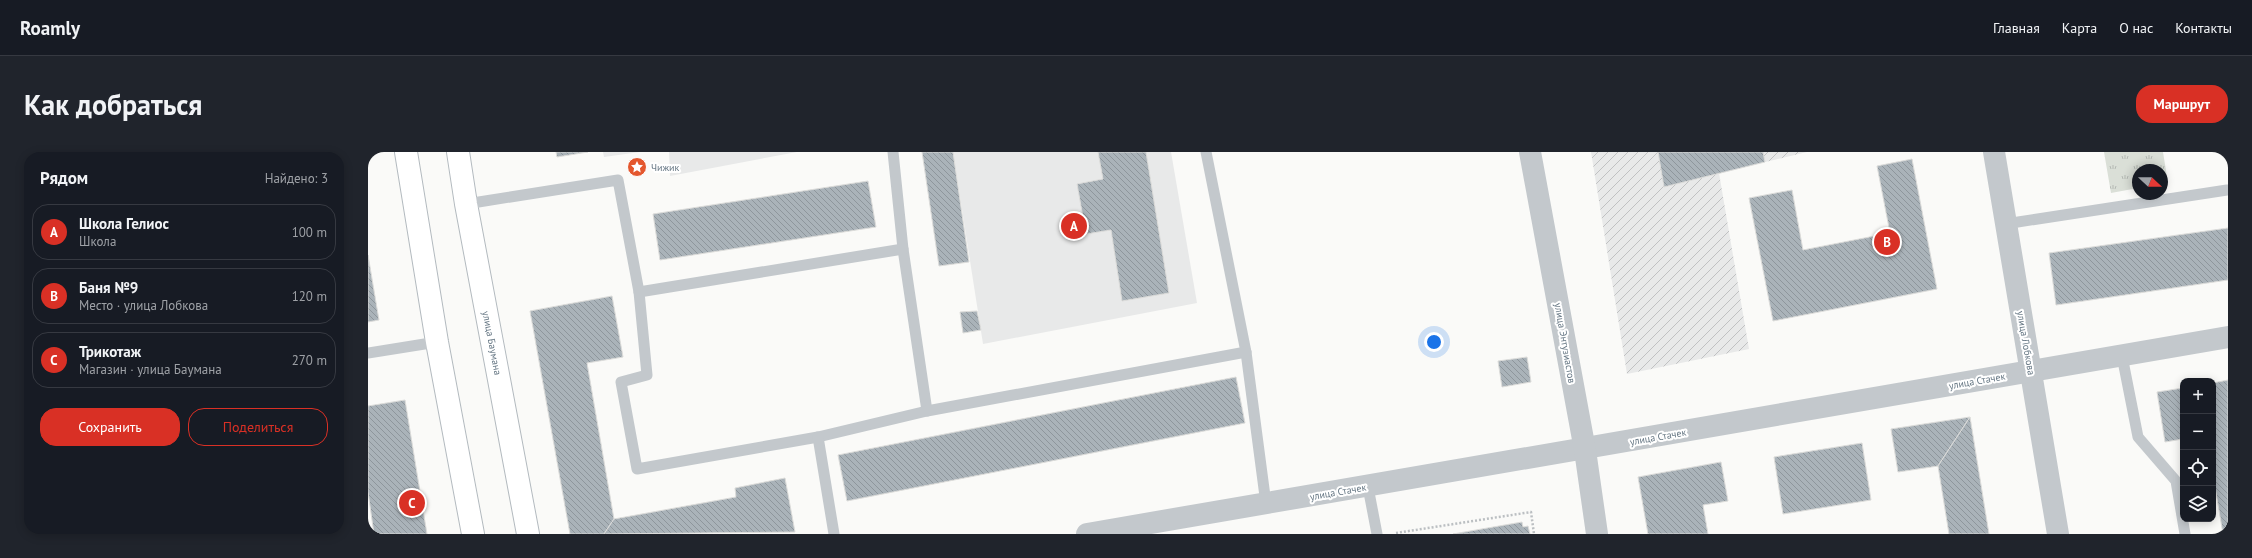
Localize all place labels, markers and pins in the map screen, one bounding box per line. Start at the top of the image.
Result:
place icon: Чижик [626,156,648,178]
place label: Чижик [651,161,680,174]
pin: A [1061,211,1087,241]
pin: B [1874,227,1900,257]
pin: C [399,488,425,518]

